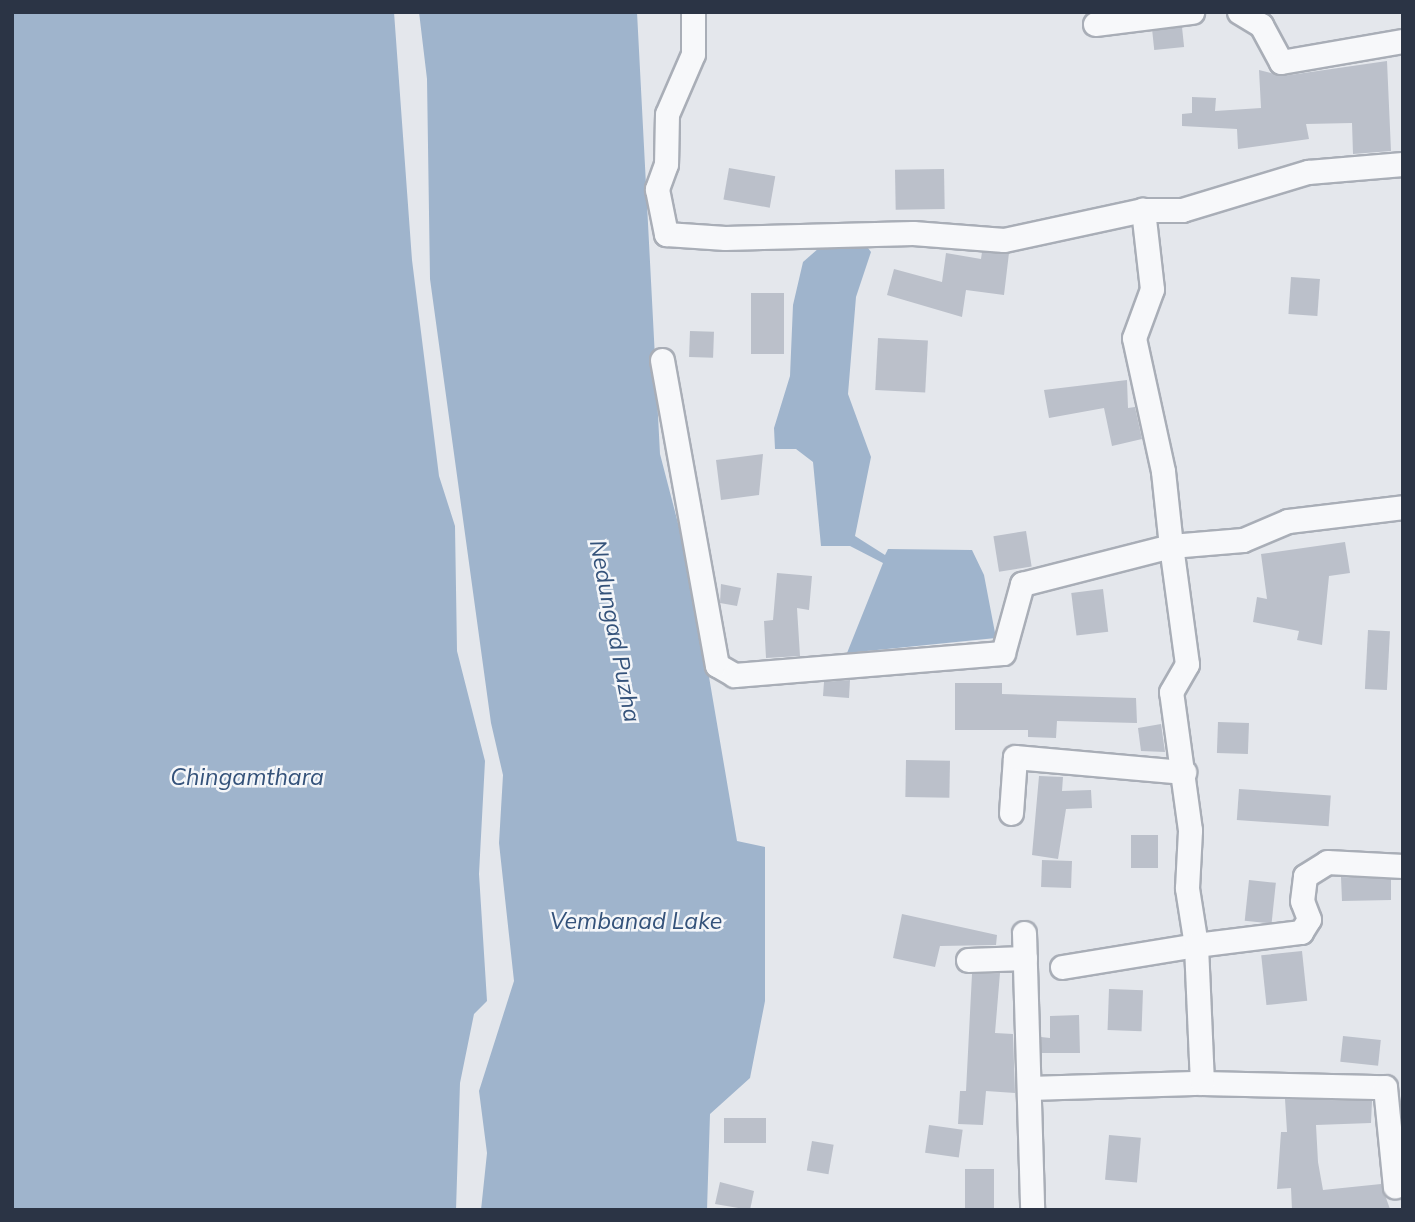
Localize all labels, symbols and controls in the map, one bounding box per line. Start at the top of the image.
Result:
water label: Nedungad Puzha [584,538,646,724]
water label: Chingamthara [170,763,324,791]
water label: Vembanad Lake [550,907,722,935]

